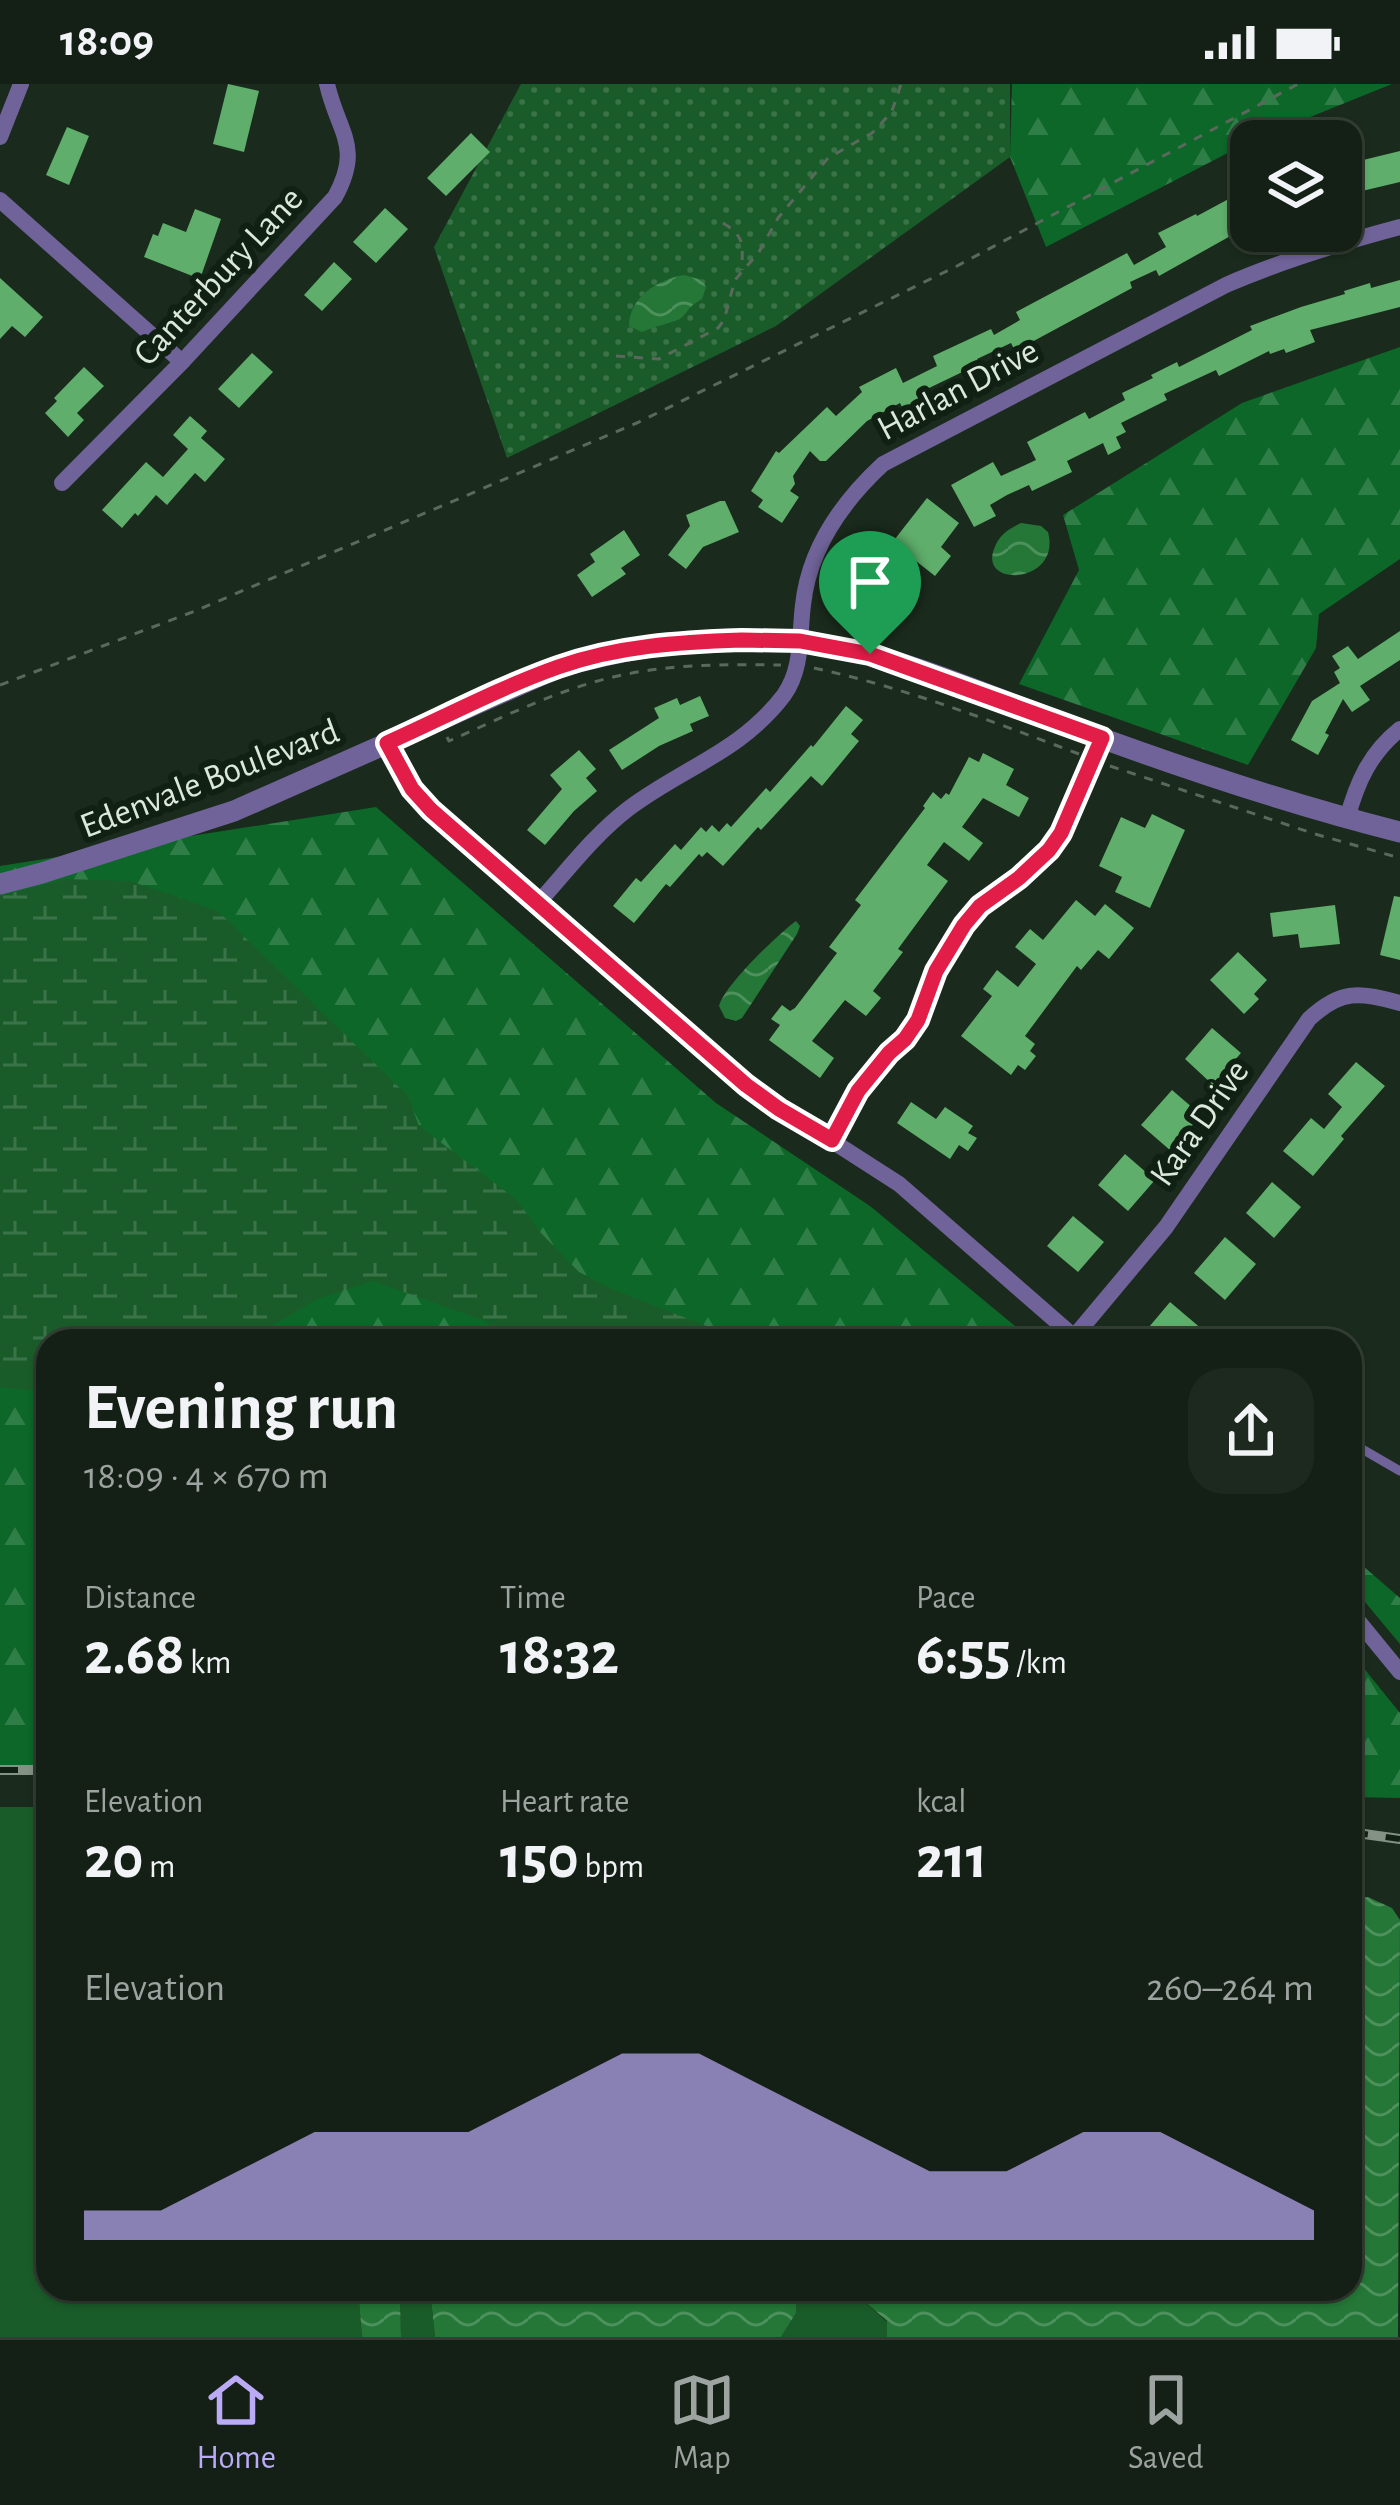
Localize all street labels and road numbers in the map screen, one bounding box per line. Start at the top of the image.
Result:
street label: Canterbury Lane [127,180,310,372]
street label: Harlan Drive [872,332,1044,447]
street label: Edenvale Boulevard [75,713,344,845]
street label: Kara Drive [1144,1054,1256,1193]

